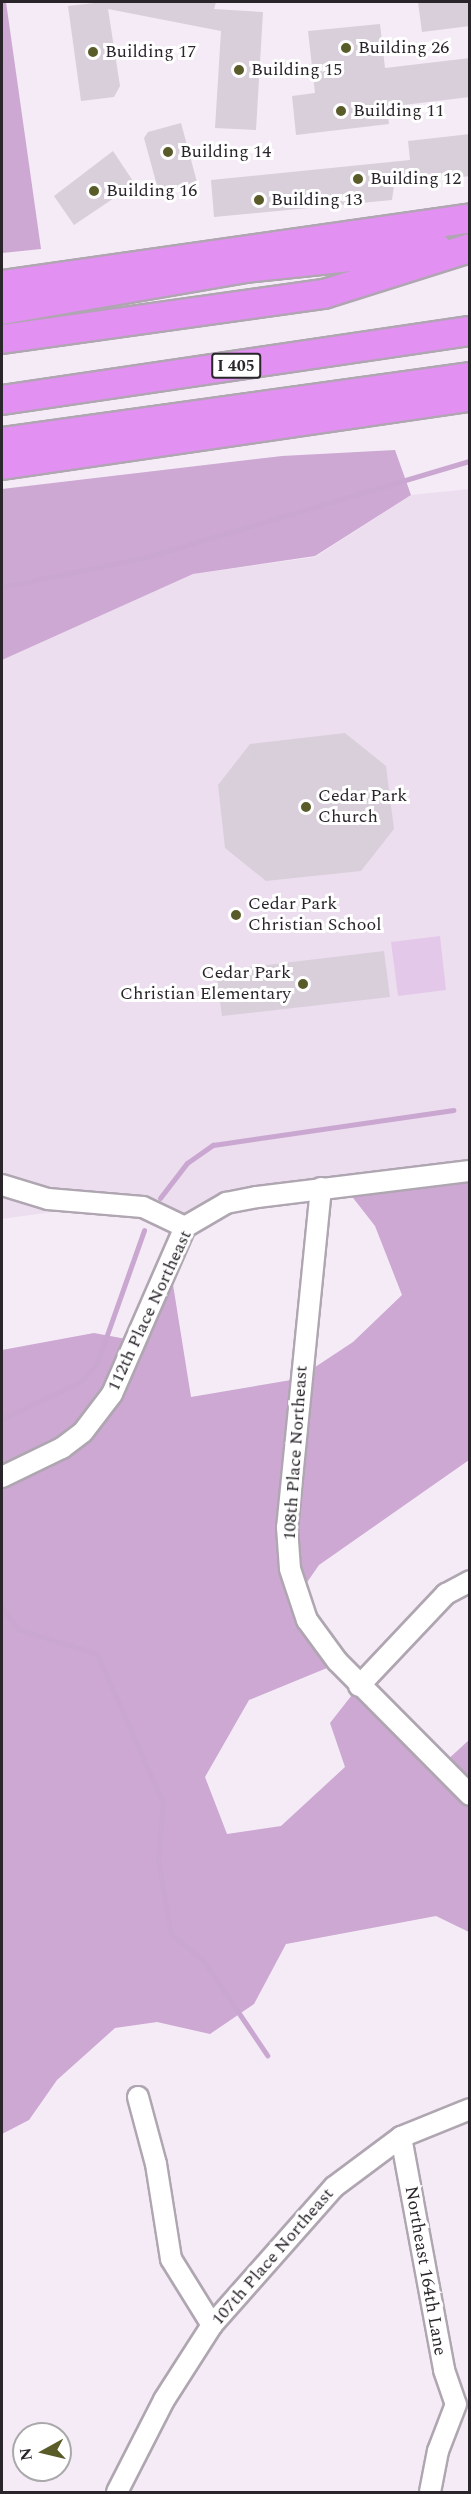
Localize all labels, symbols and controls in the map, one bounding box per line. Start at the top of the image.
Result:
place label: Building 26 [358,37,449,59]
place label: Building 17 [105,41,196,63]
marker: Building 26 [339,41,353,55]
marker: Building 17 [86,45,100,59]
place label: Building 15 [251,59,342,81]
marker: Building 15 [232,63,246,77]
place label: Building 11 [353,100,444,122]
marker: Building 11 [334,104,348,118]
place label: Building 14 [180,141,271,163]
marker: Building 14 [161,145,175,159]
place label: Building 12 [370,168,461,190]
marker: Building 12 [351,172,365,186]
place label: Building 16 [106,180,197,202]
marker: Building 16 [87,184,101,198]
place label: Building 13 [271,189,362,211]
marker: Building 13 [252,193,266,207]
road number: I 405 [210,353,262,379]
place label: Cedar Park Church [318,786,407,828]
marker: Cedar Park Church [299,800,313,814]
place label: Cedar Park Christian School [248,894,382,936]
marker: Cedar Park Christian School [229,908,243,922]
place label: Cedar Park Christian Elementary [120,963,291,1006]
marker: Cedar Park Christian Elementary [296,977,310,991]
street label: 112th Place Northeast [103,1227,197,1395]
street label: 108th Place Northeast [279,1365,313,1541]
street label: 107th Place Northeast [207,2184,339,2330]
street label: Northeast 164th Lane [399,2184,451,2358]
north arrow [12,2422,72,2482]
text: N [13,2446,39,2462]

